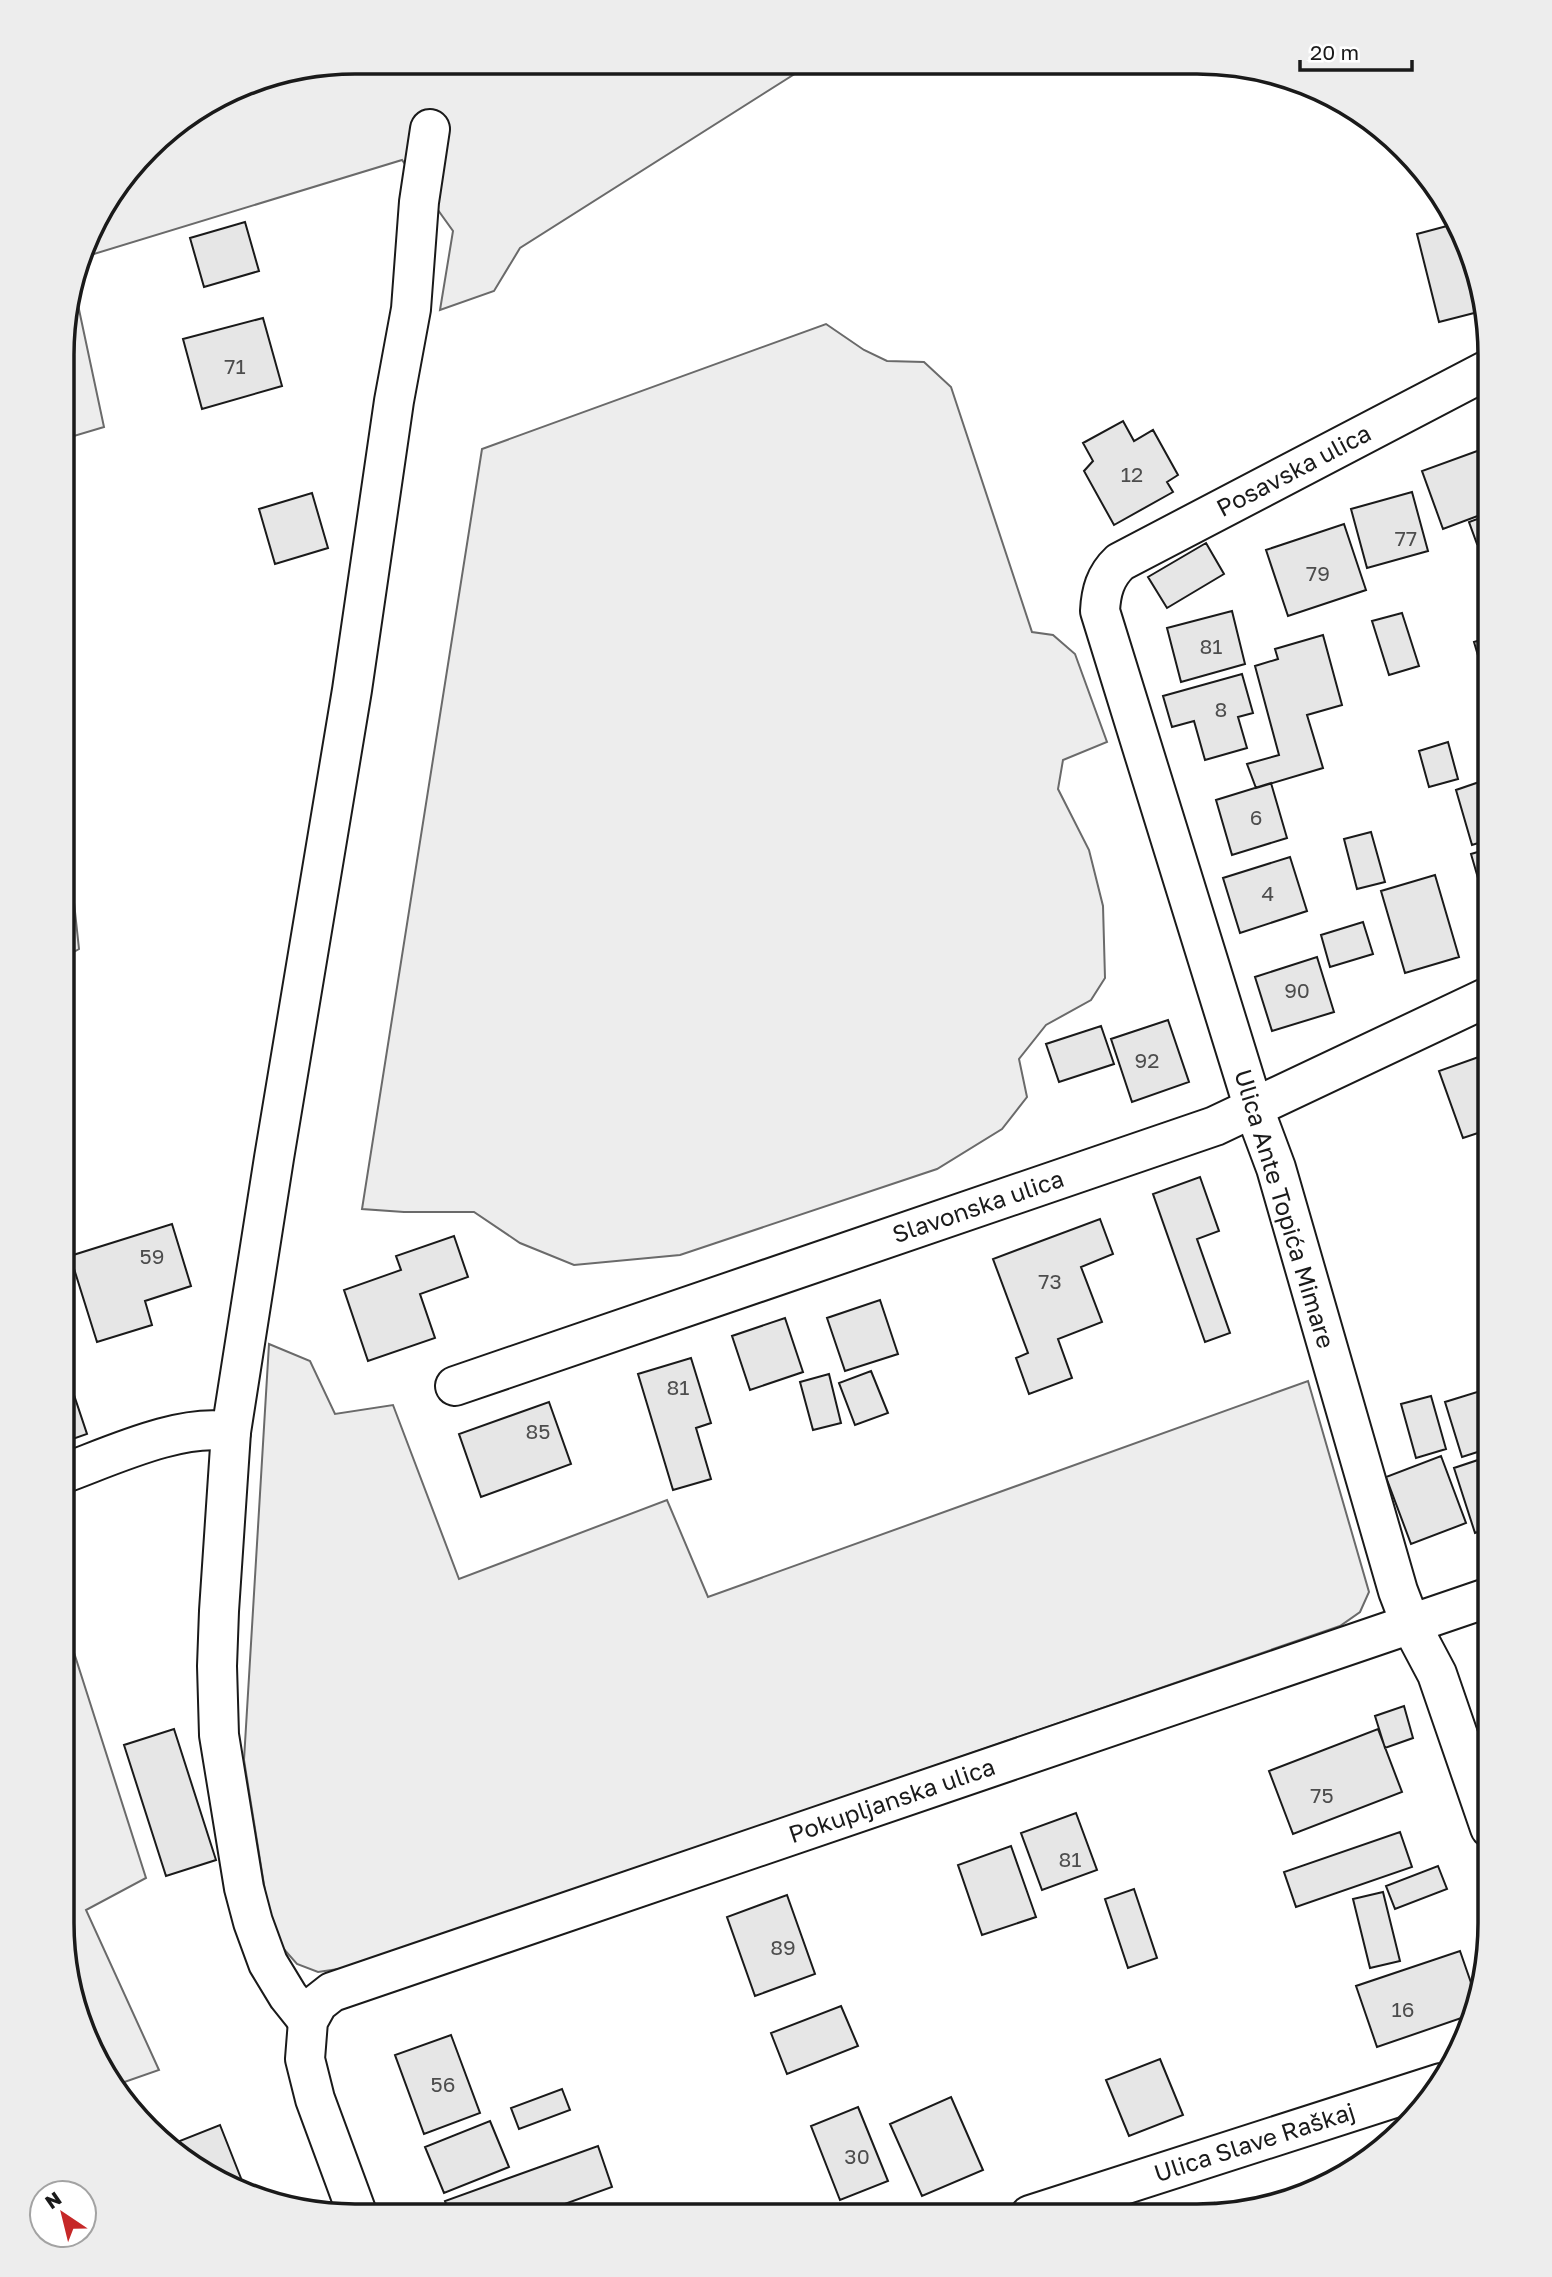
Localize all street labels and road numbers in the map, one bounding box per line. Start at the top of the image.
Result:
street label: Posavska ulica [1211,417,1375,522]
street label: Ulica Ante Topića Mimare [1229,1066,1342,1352]
street label: Slavonska ulica [888,1163,1067,1248]
street label: Pokupljanska ulica [785,1751,999,1848]
street label: Ulica Slave Raškaj [1150,2096,1358,2187]

